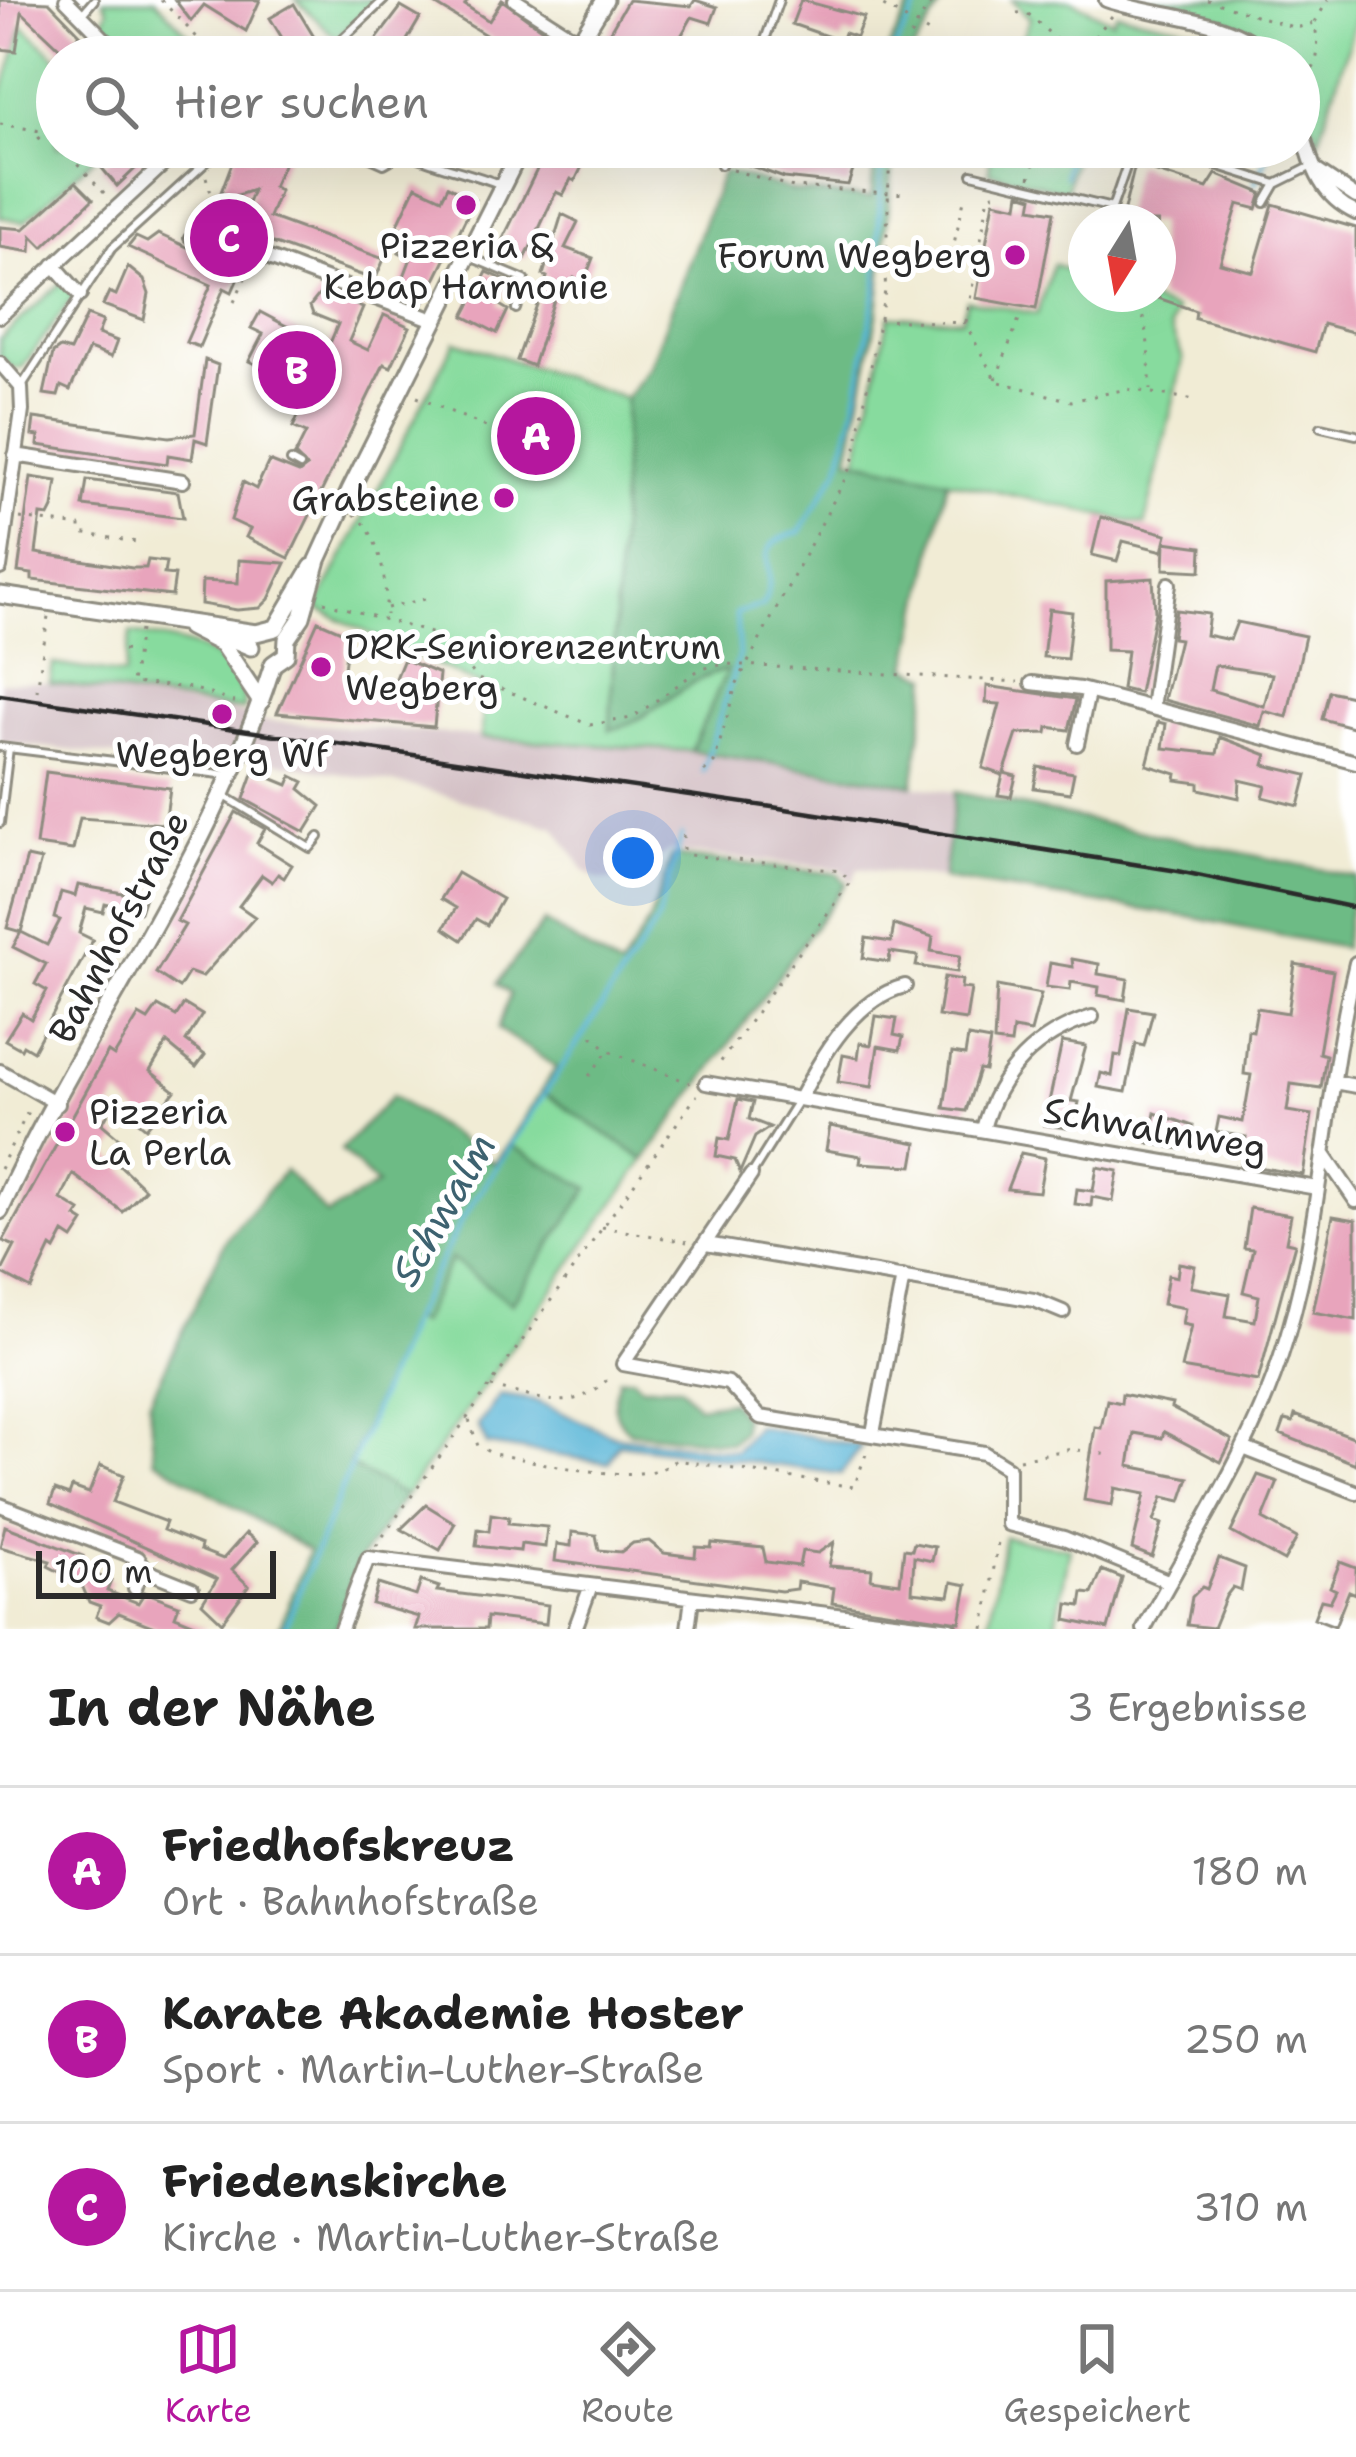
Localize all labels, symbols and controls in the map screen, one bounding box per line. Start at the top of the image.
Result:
search box [36,36,1320,168]
icon: search [78,69,144,135]
text: Hier suchen [174,72,429,132]
marker: Pizzeria & Kebap Harmonie [453,192,479,218]
pin: C [190,193,268,283]
north arrow [1068,204,1176,312]
place label: Pizzeria & Kebap Harmonie [323,221,609,311]
place label: Forum Wegberg [718,231,991,280]
marker: Forum Wegberg [1002,242,1028,268]
pin: B [258,325,336,415]
pin: A [497,391,575,481]
place label: Grabsteine [291,474,480,523]
marker: Grabsteine [491,485,517,511]
place label: DRK-Seniorenzentrum Wegberg [345,622,721,712]
marker: DRK-Seniorenzentrum Wegberg [308,654,334,680]
marker: Wegberg Wf [209,701,235,727]
place label: Wegberg Wf [115,730,330,779]
street label: Bahnhofstraße [37,802,201,1052]
your location [603,828,663,888]
street label: Schwalmweg [1040,1085,1270,1173]
place label: Pizzeria La Perla [89,1087,231,1177]
marker: Pizzeria La Perla [52,1119,78,1145]
water label: Schwalm [379,1123,507,1295]
scale bar [36,1545,276,1598]
text: 100 m [54,1549,153,1594]
text: In der Nähe [48,1673,376,1741]
text: 3 Ergebnisse [1067,1681,1308,1733]
text: Friedhofskreuz [162,1815,515,1875]
text: A [72,1845,102,1897]
text: 180 m [1192,1845,1308,1897]
text: Ort · Bahnhofstraße [162,1875,539,1927]
text: Karate Akademie Hoster [162,1983,744,2043]
text: B [75,2013,99,2065]
text: 250 m [1184,2013,1308,2065]
text: Sport · Martin-Luther-Straße [162,2043,704,2095]
text: Friedenskirche [162,2151,507,2211]
text: C [75,2181,99,2233]
text: 310 m [1193,2181,1308,2233]
text: Kirche · Martin-Luther-Straße [162,2211,720,2263]
tab: Karte [165,2316,252,2433]
tab: Route [581,2316,674,2433]
tab: Gespeichert [1004,2316,1191,2433]

